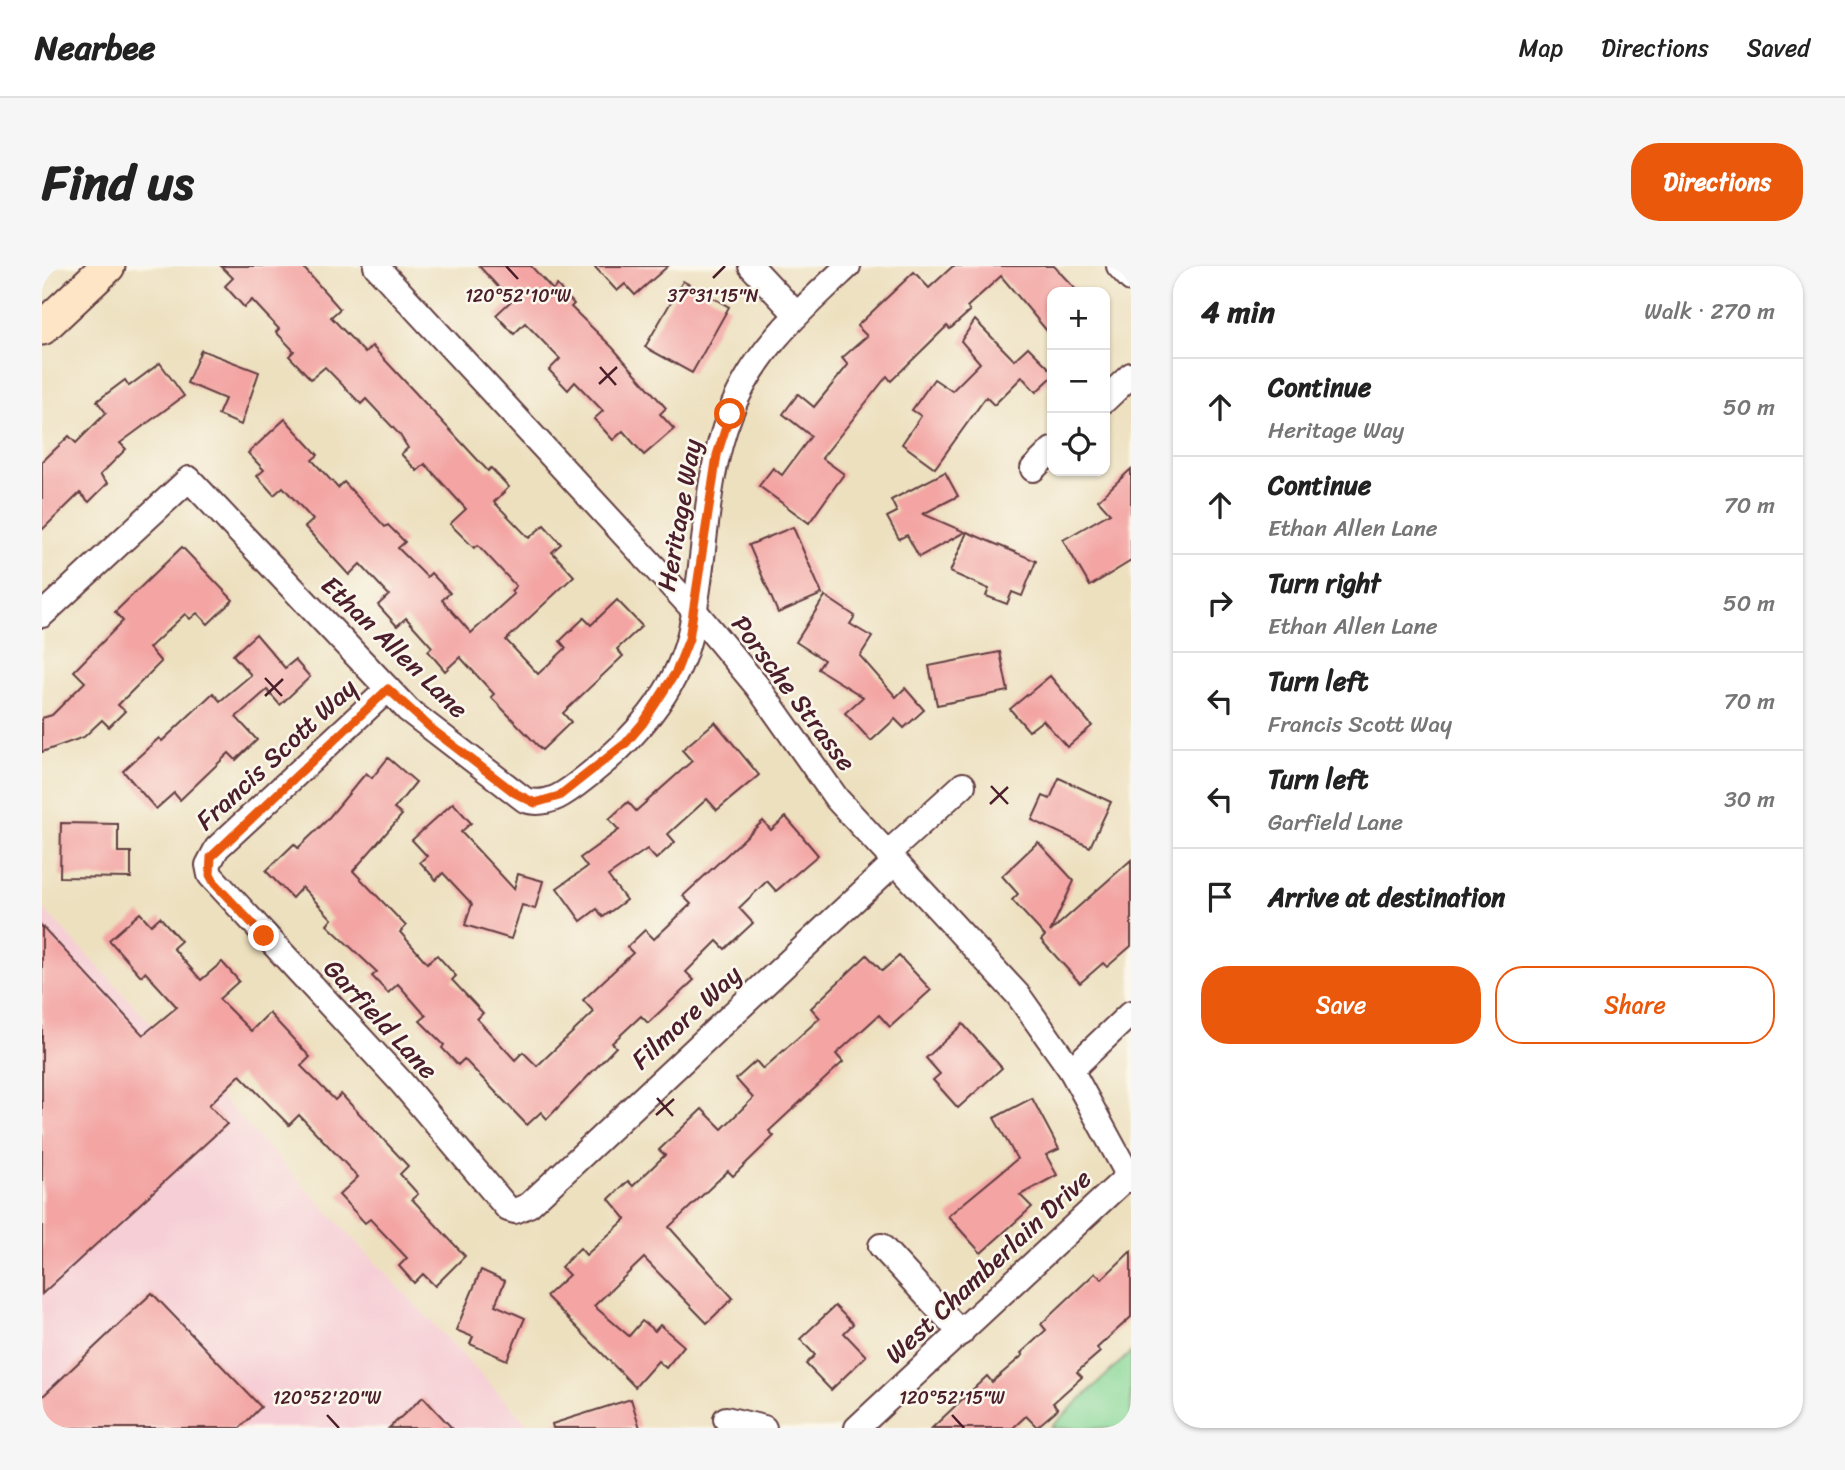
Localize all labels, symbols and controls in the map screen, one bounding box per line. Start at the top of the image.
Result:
text: Nearbee [35,19,155,77]
text: Map [1519,27,1563,69]
text: Directions [1601,27,1709,69]
text: Saved [1747,27,1810,69]
text: Find us [42,139,194,226]
button: Directions [1631,143,1803,221]
text: 120°52'10"W [465,280,572,312]
text: 37°31'15"N [668,280,759,312]
text: 4 min [1201,285,1275,339]
map controls [1047,287,1110,476]
button: + [1047,287,1110,350]
text: Walk · 270 m [1644,291,1775,332]
button: − [1047,350,1110,413]
text: Continue [1268,364,1371,410]
text: 50 m [1723,387,1775,428]
icon: ahead [1201,388,1239,426]
route start [714,398,745,429]
text: Heritage Way [1268,410,1404,451]
button: locate [1047,413,1110,476]
street label: Heritage Way [643,435,715,595]
text: Continue [1268,462,1371,508]
text: 70 m [1724,485,1775,526]
icon: ahead [1201,486,1239,524]
text: Ethan Allen Lane [1268,508,1438,549]
text: Turn right [1268,560,1381,606]
street label: Ethan Allen Lane [310,564,480,730]
text: 50 m [1723,583,1775,624]
icon: right [1201,584,1239,622]
street label: Porsche Strasse [719,604,869,782]
text: Ethan Allen Lane [1268,606,1438,647]
text: Turn left [1268,658,1368,704]
street label: Francis Scott Way [184,666,368,842]
text: 70 m [1724,681,1775,722]
icon: left [1201,682,1239,720]
text: Francis Scott Way [1268,704,1452,745]
text: Turn left [1268,756,1368,802]
text: 30 m [1724,779,1775,820]
icon: left [1201,780,1239,818]
text: Garfield Lane [1268,802,1403,843]
text: Arrive at destination [1268,874,1505,920]
icon: arrive [1201,878,1239,916]
route end [248,920,279,951]
street label: Garfield Lane [312,947,450,1091]
street label: Filmore Way [620,953,753,1081]
button: Save [1201,966,1481,1044]
button: Share [1495,966,1775,1044]
street label: West Chamberlain Drive [873,1157,1103,1375]
text: 120°52'20"W [273,1382,382,1414]
text: 120°52'15"W [899,1382,1006,1414]

